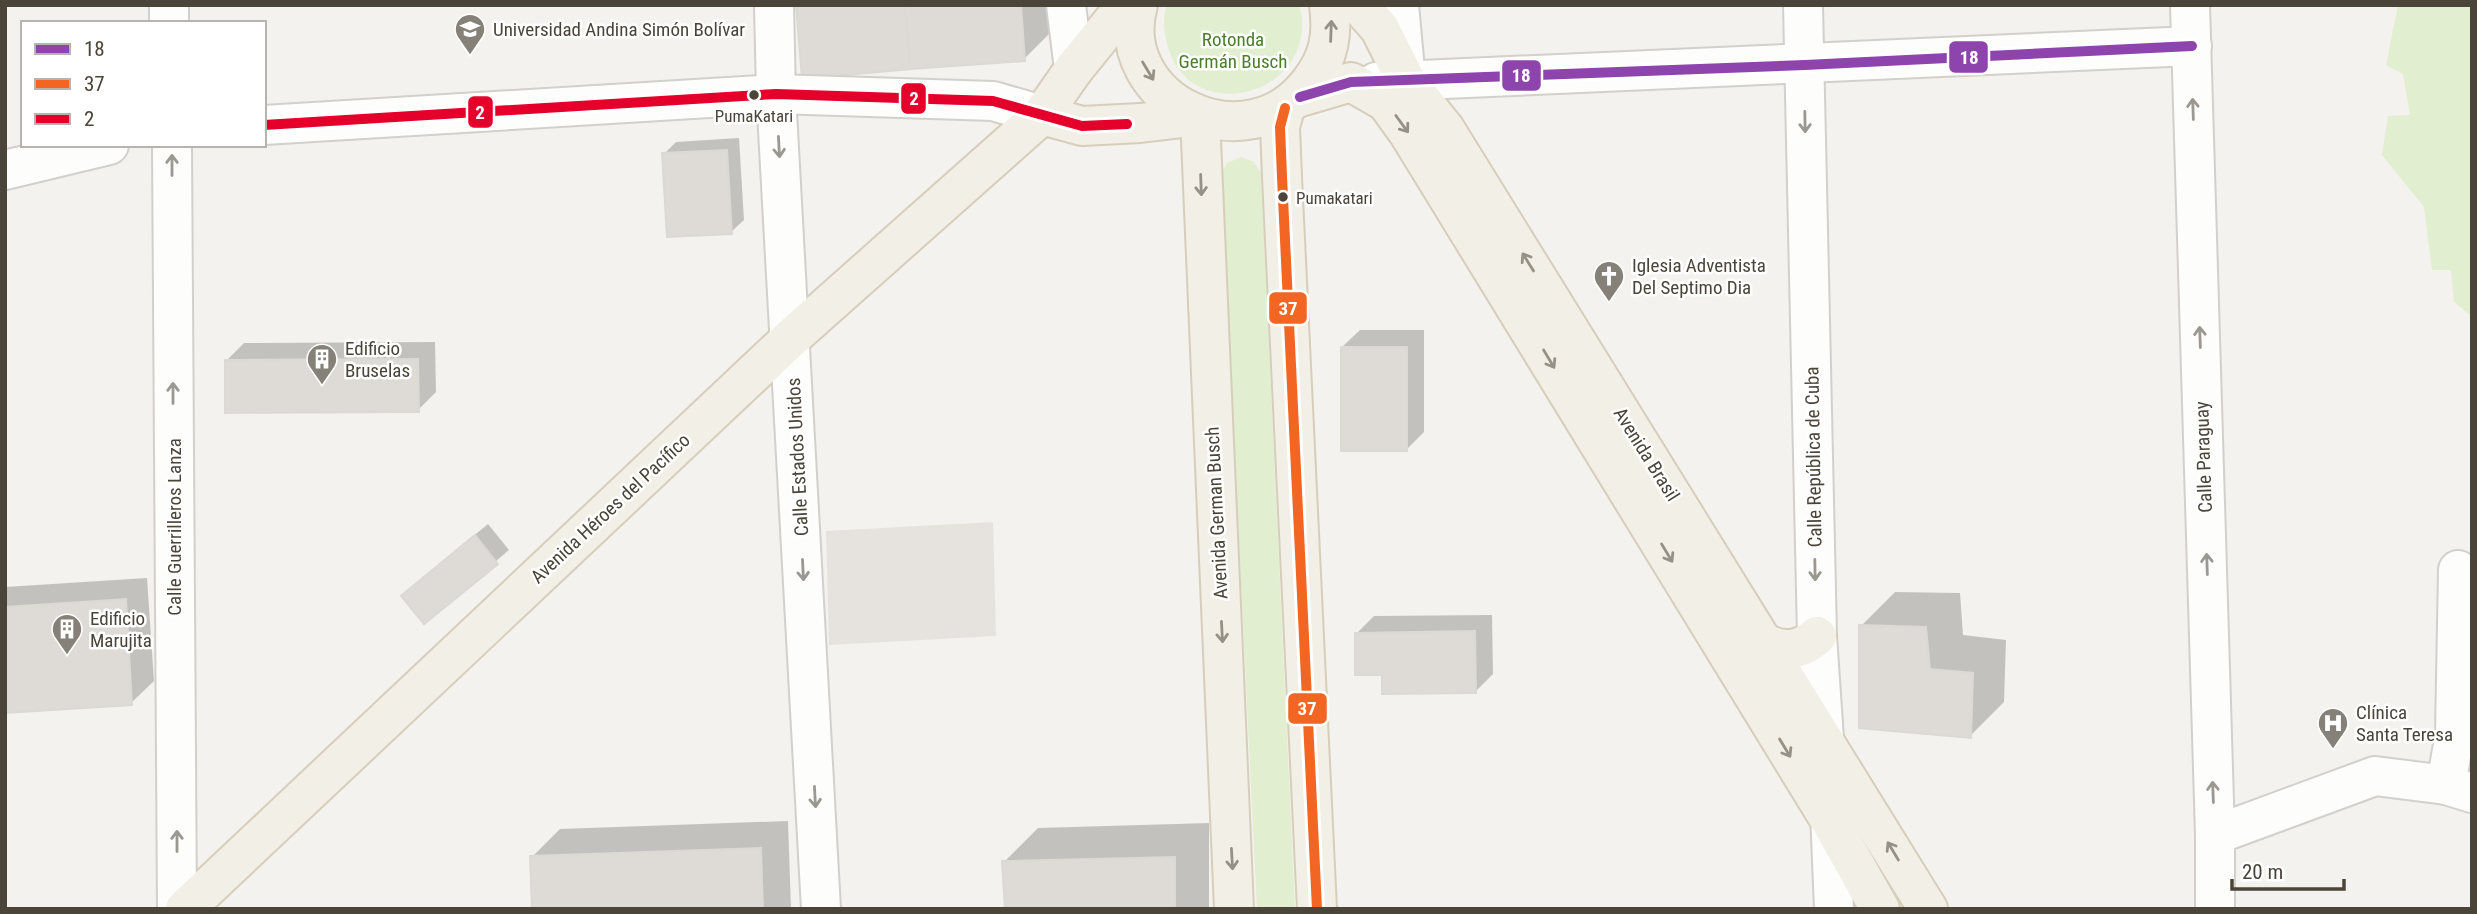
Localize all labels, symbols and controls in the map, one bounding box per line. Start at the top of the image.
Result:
school or university icon: Universidad Andina Simón Bolívar [453,12,487,56]
place label: Universidad Andina Simón Bolívar [493,18,745,41]
one-way arrow [1324,20,1337,43]
legend [21,21,266,147]
park label: Rotonda Germán Busch [1178,28,1288,73]
text: 18 [84,37,105,61]
line badge: 18 [1948,40,1989,74]
text: 18 [1959,46,1979,69]
line badge: 18 [1501,59,1542,92]
one-way arrow [1141,60,1155,80]
text: 18 [1511,64,1531,87]
text: 37 [84,72,105,96]
line badge: 2 [900,82,927,115]
text: 2 [909,87,919,110]
marker: PumaKatari [747,88,761,102]
line badge: 2 [467,95,494,129]
one-way arrow [2186,98,2200,121]
text: 2 [475,101,485,124]
place label: PumaKatari [715,106,793,126]
text: 2 [84,107,94,131]
one-way arrow [1799,111,1812,134]
one-way arrow [1395,115,1410,133]
one-way arrow [773,135,786,158]
one-way arrow [165,154,179,177]
one-way arrow [1195,173,1208,196]
place label: Pumakatari [1296,188,1373,208]
marker: Pumakatari [1276,190,1290,204]
one-way arrow [1520,252,1534,272]
place label: Iglesia Adventista Del Septimo Dia [1632,254,1766,299]
church icon: Iglesia Adventista Del Septimo Dia [1592,259,1626,303]
line badge: 37 [1268,291,1308,325]
text: 37 [1278,297,1298,320]
one-way arrow [2193,325,2206,348]
place label: Edificio Bruselas [345,337,410,382]
building icon: Edificio Bruselas [305,342,339,386]
one-way arrow [1542,348,1556,368]
street label: Calle República de Cuba [1800,366,1827,548]
street label: Calle Estados Unidos [782,377,813,537]
one-way arrow [167,381,180,404]
street label: Calle Paraguay [2190,401,2217,513]
street label: Avenida Brasil [1609,403,1684,505]
street label: Avenida German Busch [1200,426,1233,600]
street label: Avenida Héroes del Pacífico [526,429,695,588]
street label: Calle Guerrilleros Lanza [163,438,186,616]
one-way arrow [1660,543,1674,563]
one-way arrow [2200,553,2213,576]
one-way arrow [797,558,810,580]
one-way arrow [1808,559,1822,582]
place label: Edificio Marujita [90,607,152,652]
building icon: Edificio Marujita [50,612,84,656]
one-way arrow [1215,620,1228,643]
line badge: 37 [1287,692,1328,725]
text: 37 [1297,697,1317,720]
place label: Clínica Santa Teresa [2356,701,2453,746]
hospital icon: Clínica Santa Teresa [2316,706,2350,750]
one-way arrow [1779,737,1793,757]
one-way arrow [2207,780,2220,803]
one-way arrow [809,785,822,808]
one-way arrow [170,829,184,852]
one-way arrow [1885,841,1899,861]
one-way arrow [1226,848,1239,870]
scale bar [2232,848,2344,892]
text: 20 m [2242,860,2283,884]

